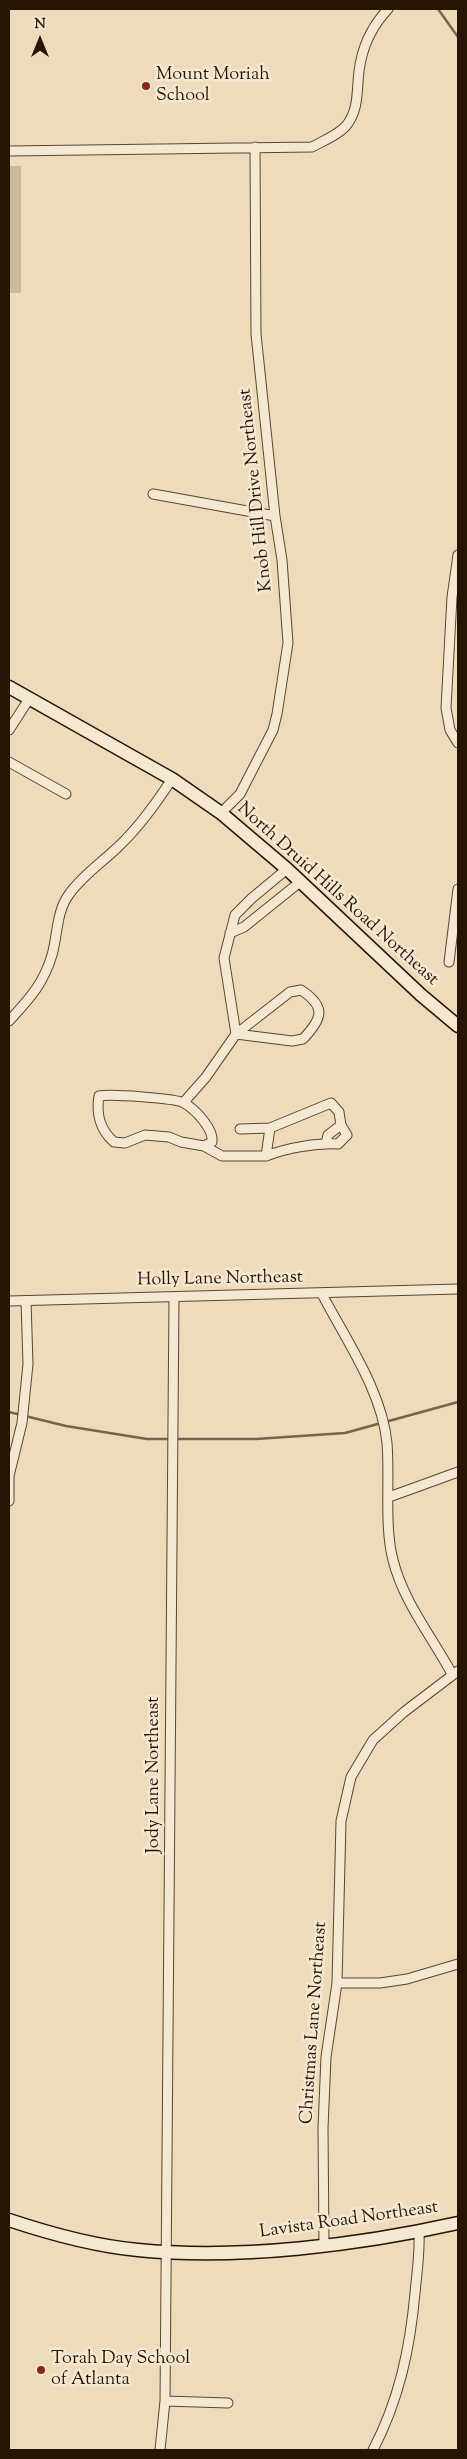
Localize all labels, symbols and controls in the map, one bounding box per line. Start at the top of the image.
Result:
north arrow [15,15,65,65]
text: N [34,15,46,35]
place label: Mount Moriah School [156,65,270,108]
marker: Mount Moriah School [140,80,152,92]
street label: Knob Hill Drive Northeast [236,387,278,593]
street label: North Druid Hills Road Northeast [232,799,442,991]
street label: Holly Lane Northeast [137,1268,303,1292]
street label: Jody Lane Northeast [144,1697,166,1853]
street label: Christmas Lane Northeast [297,1921,333,2125]
street label: Lavista Road Northeast [258,2198,440,2244]
place label: Torah Day School of Atlanta [51,2349,190,2392]
marker: Torah Day School of Atlanta [35,2364,47,2376]

